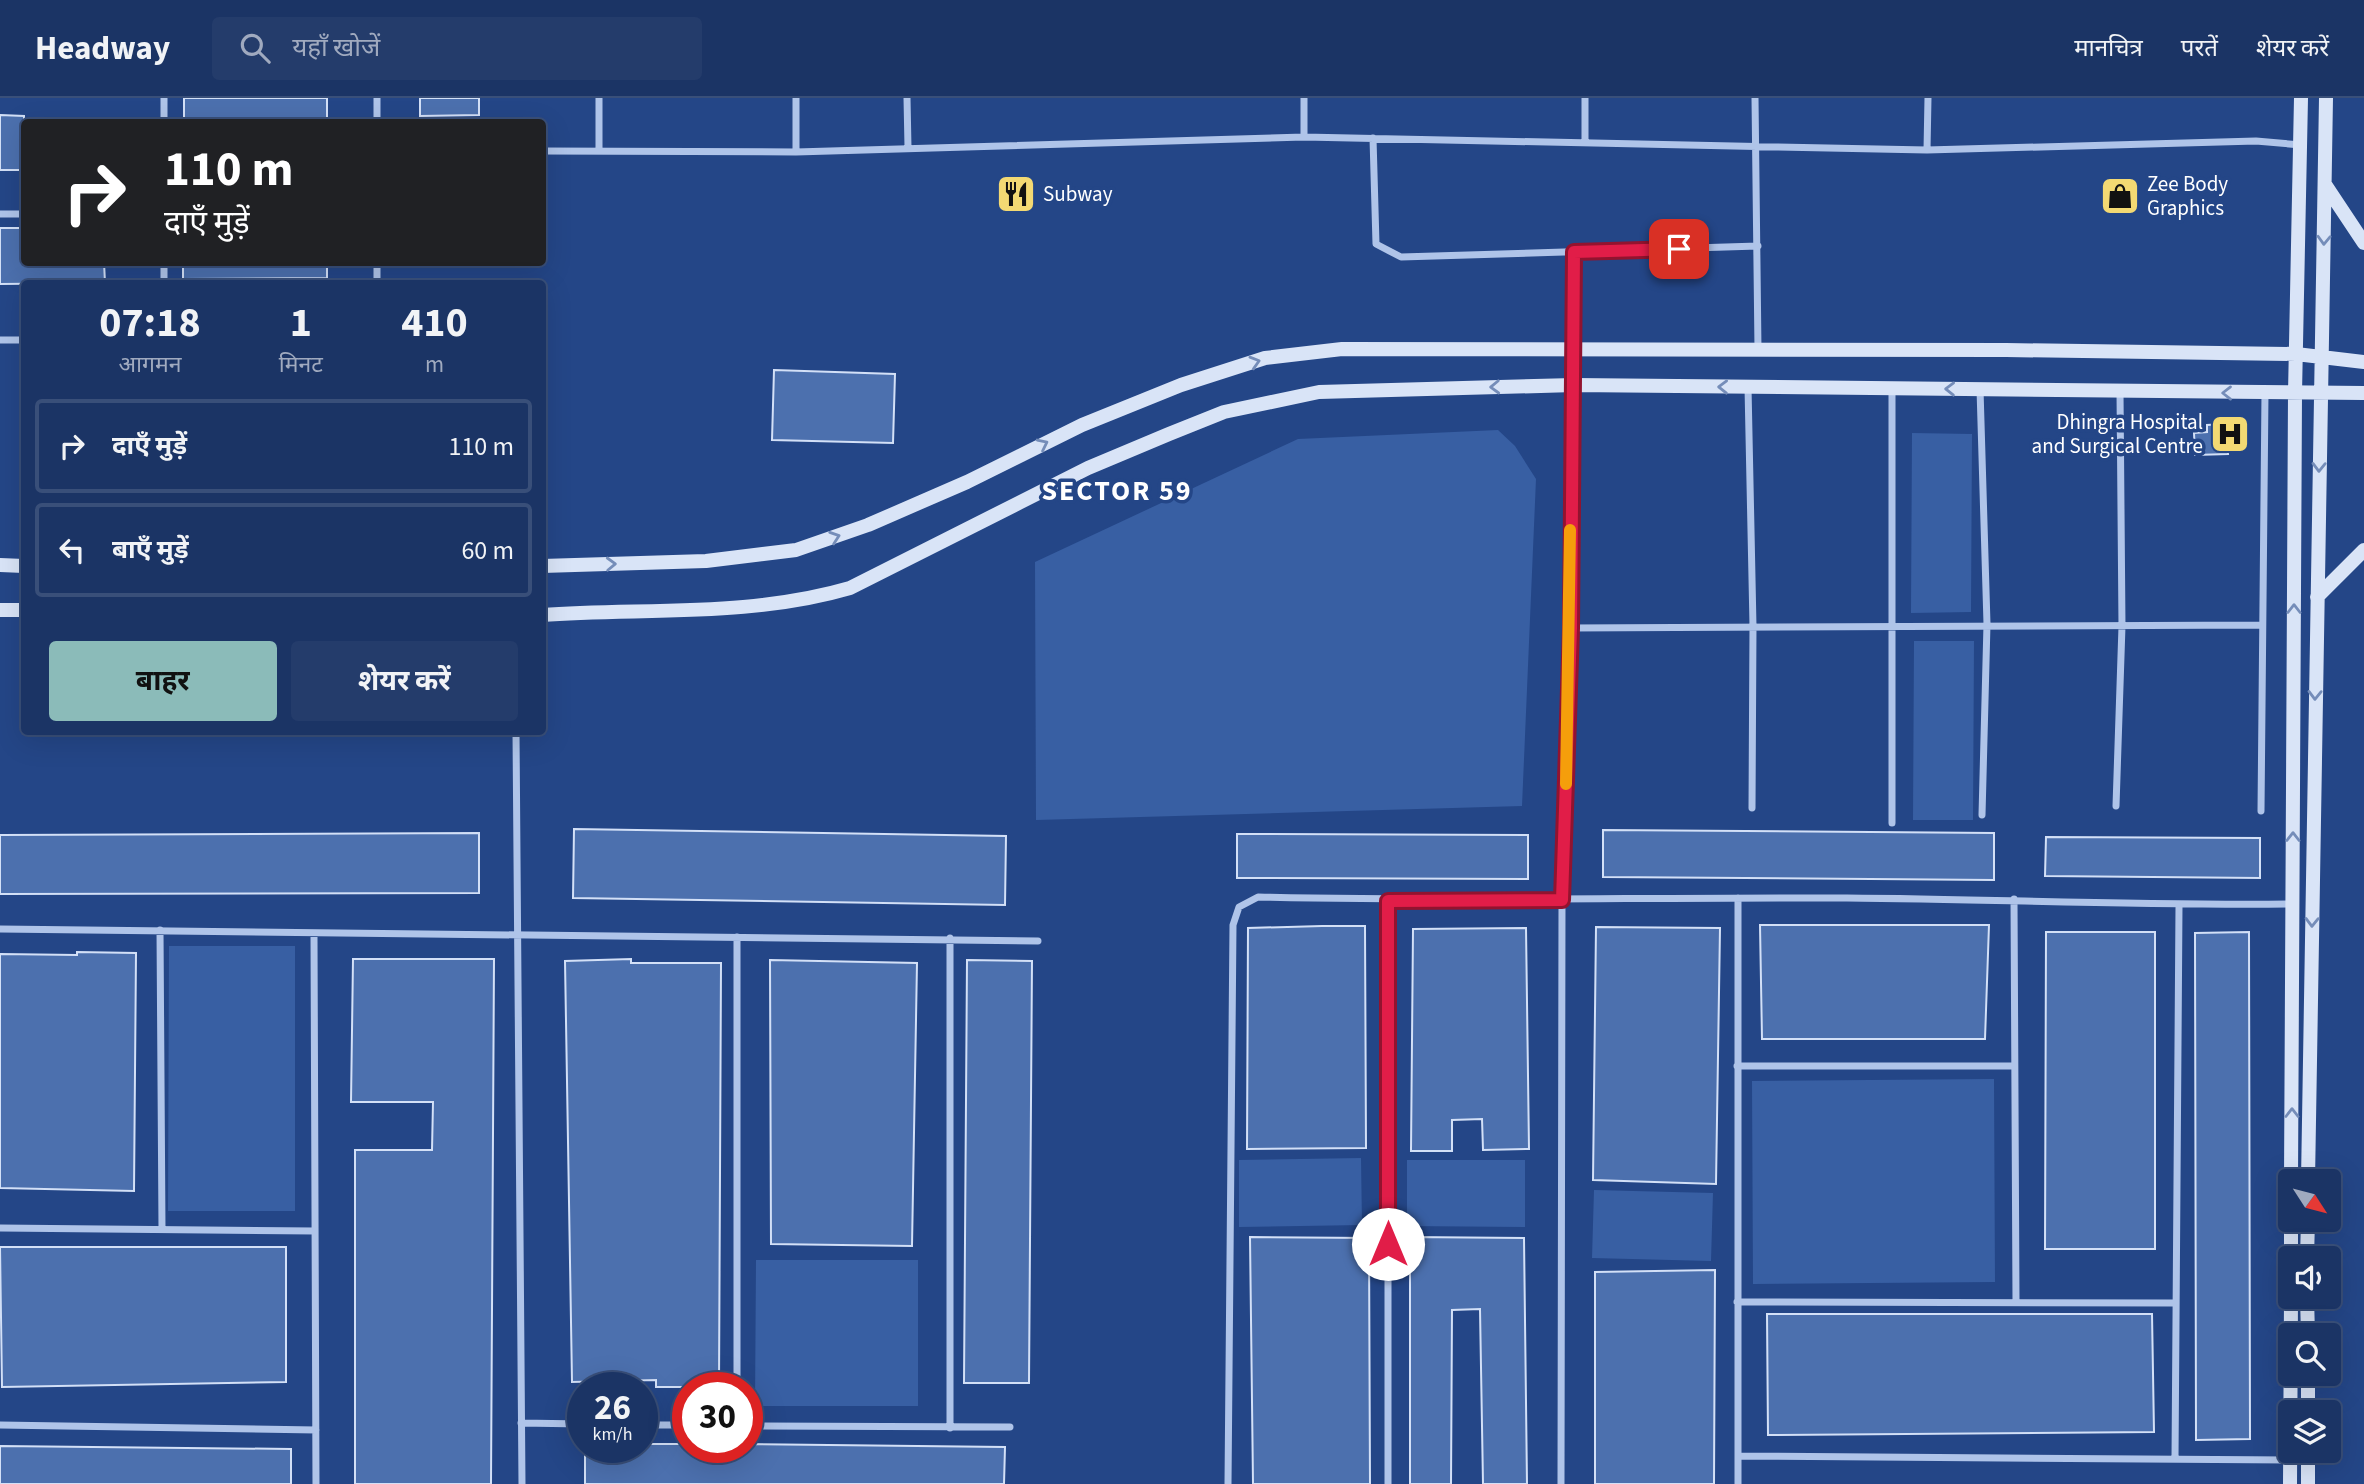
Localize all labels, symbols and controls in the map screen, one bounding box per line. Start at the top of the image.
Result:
search box [212,17,702,80]
text: Headway [35,25,170,72]
icon: search [236,29,274,67]
text: यहाँ खोजें [292,29,380,66]
text: मानचित्र [2074,31,2143,66]
text: परतें [2181,31,2218,66]
text: शेयर करें [2256,31,2329,66]
text: 110 m [164,135,293,205]
icon: right [49,147,140,238]
place label: Zee Body Graphics [2147,169,2228,223]
restaurant icon: Subway [995,173,1037,215]
shop icon: Zee Body Graphics [2099,175,2141,217]
place label: Subway [1043,179,1113,209]
text: दाएँ मुड़ें [164,200,250,246]
pin [1649,219,1709,279]
icon: arrive [1660,230,1698,268]
one-way arrow [2317,234,2332,245]
text: 07:18 [99,293,201,353]
text: 1 [290,293,312,353]
text: 410 [401,293,468,353]
text: आगमन [118,348,181,381]
text: मिनट [279,348,323,381]
text: m [425,348,444,381]
one-way arrow [1248,355,1260,370]
one-way arrow [1489,379,1500,395]
one-way arrow [1717,379,1728,394]
one-way arrow [1944,381,1955,397]
one-way arrow [2221,385,2232,400]
place label: Dhingra Hospital and Surgical Centre [2032,407,2203,461]
hospital icon: Dhingra Hospital and Surgical Centre [2209,413,2251,455]
icon: right [53,427,91,465]
text: दाएँ मुड़ें [112,427,187,464]
text: 110 m [448,428,514,465]
one-way arrow [1036,439,1048,453]
one-way arrow [2311,462,2327,473]
district label: SECTOR 59 [1041,471,1193,511]
one-way arrow [829,530,841,545]
icon: left [53,531,91,569]
text: बाएँ मुड़ें [112,531,189,568]
text: 60 m [461,532,514,569]
one-way arrow [606,556,616,572]
one-way arrow [2286,603,2302,614]
button: बाहर [49,641,277,721]
button: शेयर करें [291,641,518,721]
one-way arrow [2308,689,2323,700]
one-way arrow [2285,831,2301,841]
one-way arrow [2304,917,2320,928]
one-way arrow [2284,1107,2300,1118]
north arrow [2278,1169,2342,1232]
map controls [2278,1169,2341,1463]
position arrow [1351,1207,1425,1281]
button: sound [2278,1246,2341,1309]
button: search [2278,1323,2341,1386]
speed limit sign: 30 [672,1372,763,1463]
text: 26 [594,1383,631,1433]
button: layers [2278,1400,2341,1463]
text: km/h [593,1422,632,1447]

